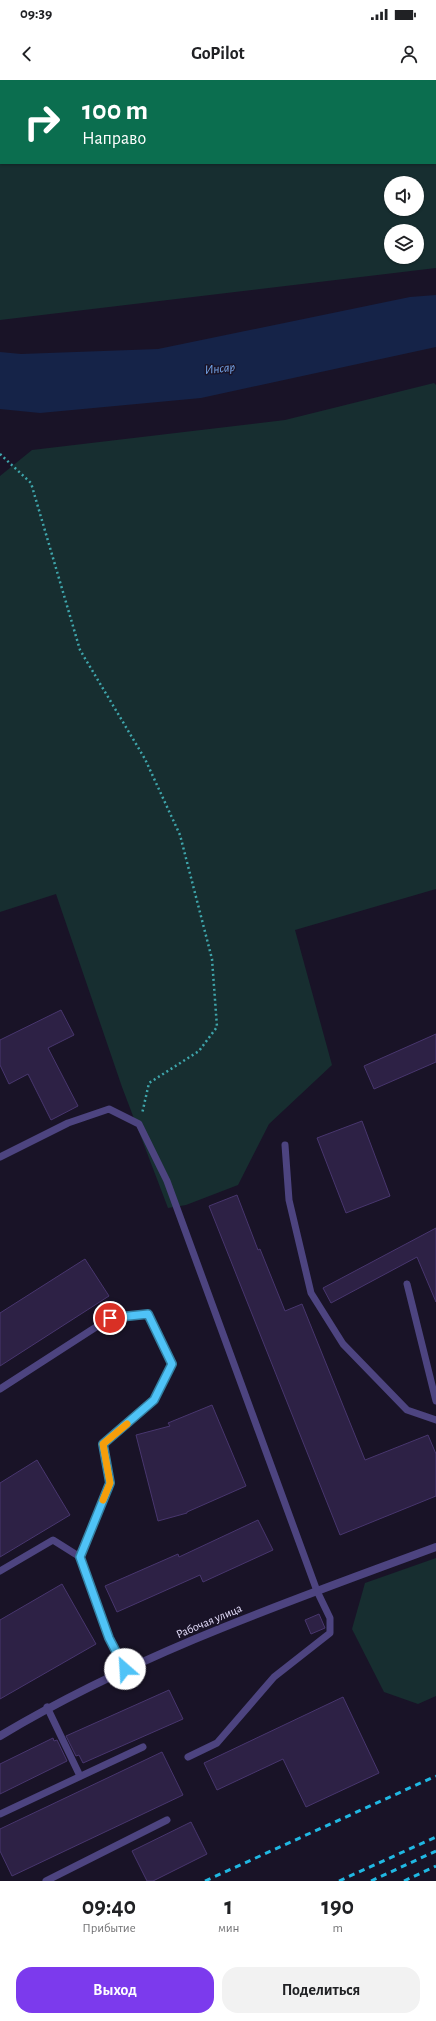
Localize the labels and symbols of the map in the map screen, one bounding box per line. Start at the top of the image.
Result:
water label: Инсар [204,361,236,377]
pin [93,1301,127,1335]
street label: Рабочая улица [174,1602,245,1641]
position arrow [104,1648,146,1690]

